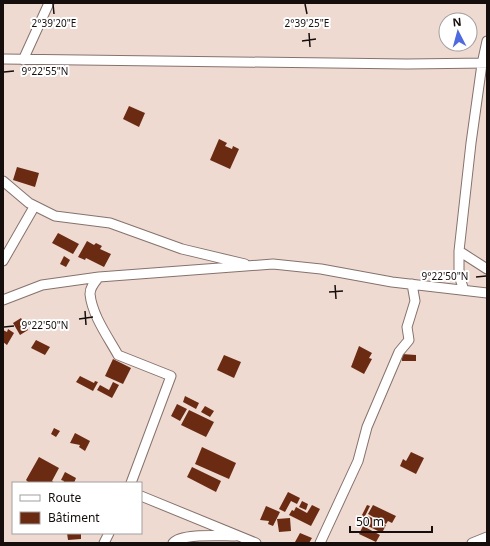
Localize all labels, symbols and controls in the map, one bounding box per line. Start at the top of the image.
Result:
north arrow [438,12,478,52]
text: N [452,14,462,29]
text: 2°39'20"E [32,16,76,30]
text: 2°39'25"E [285,16,329,30]
text: 9°22'55"N [22,64,68,78]
text: 9°22'50"N [422,269,468,283]
text: 9°22'50"N [22,318,68,332]
legend [12,482,142,534]
text: Route [48,489,81,506]
scale bar [350,508,432,534]
text: Bâtiment [48,509,100,526]
text: 50 m [356,513,384,530]

